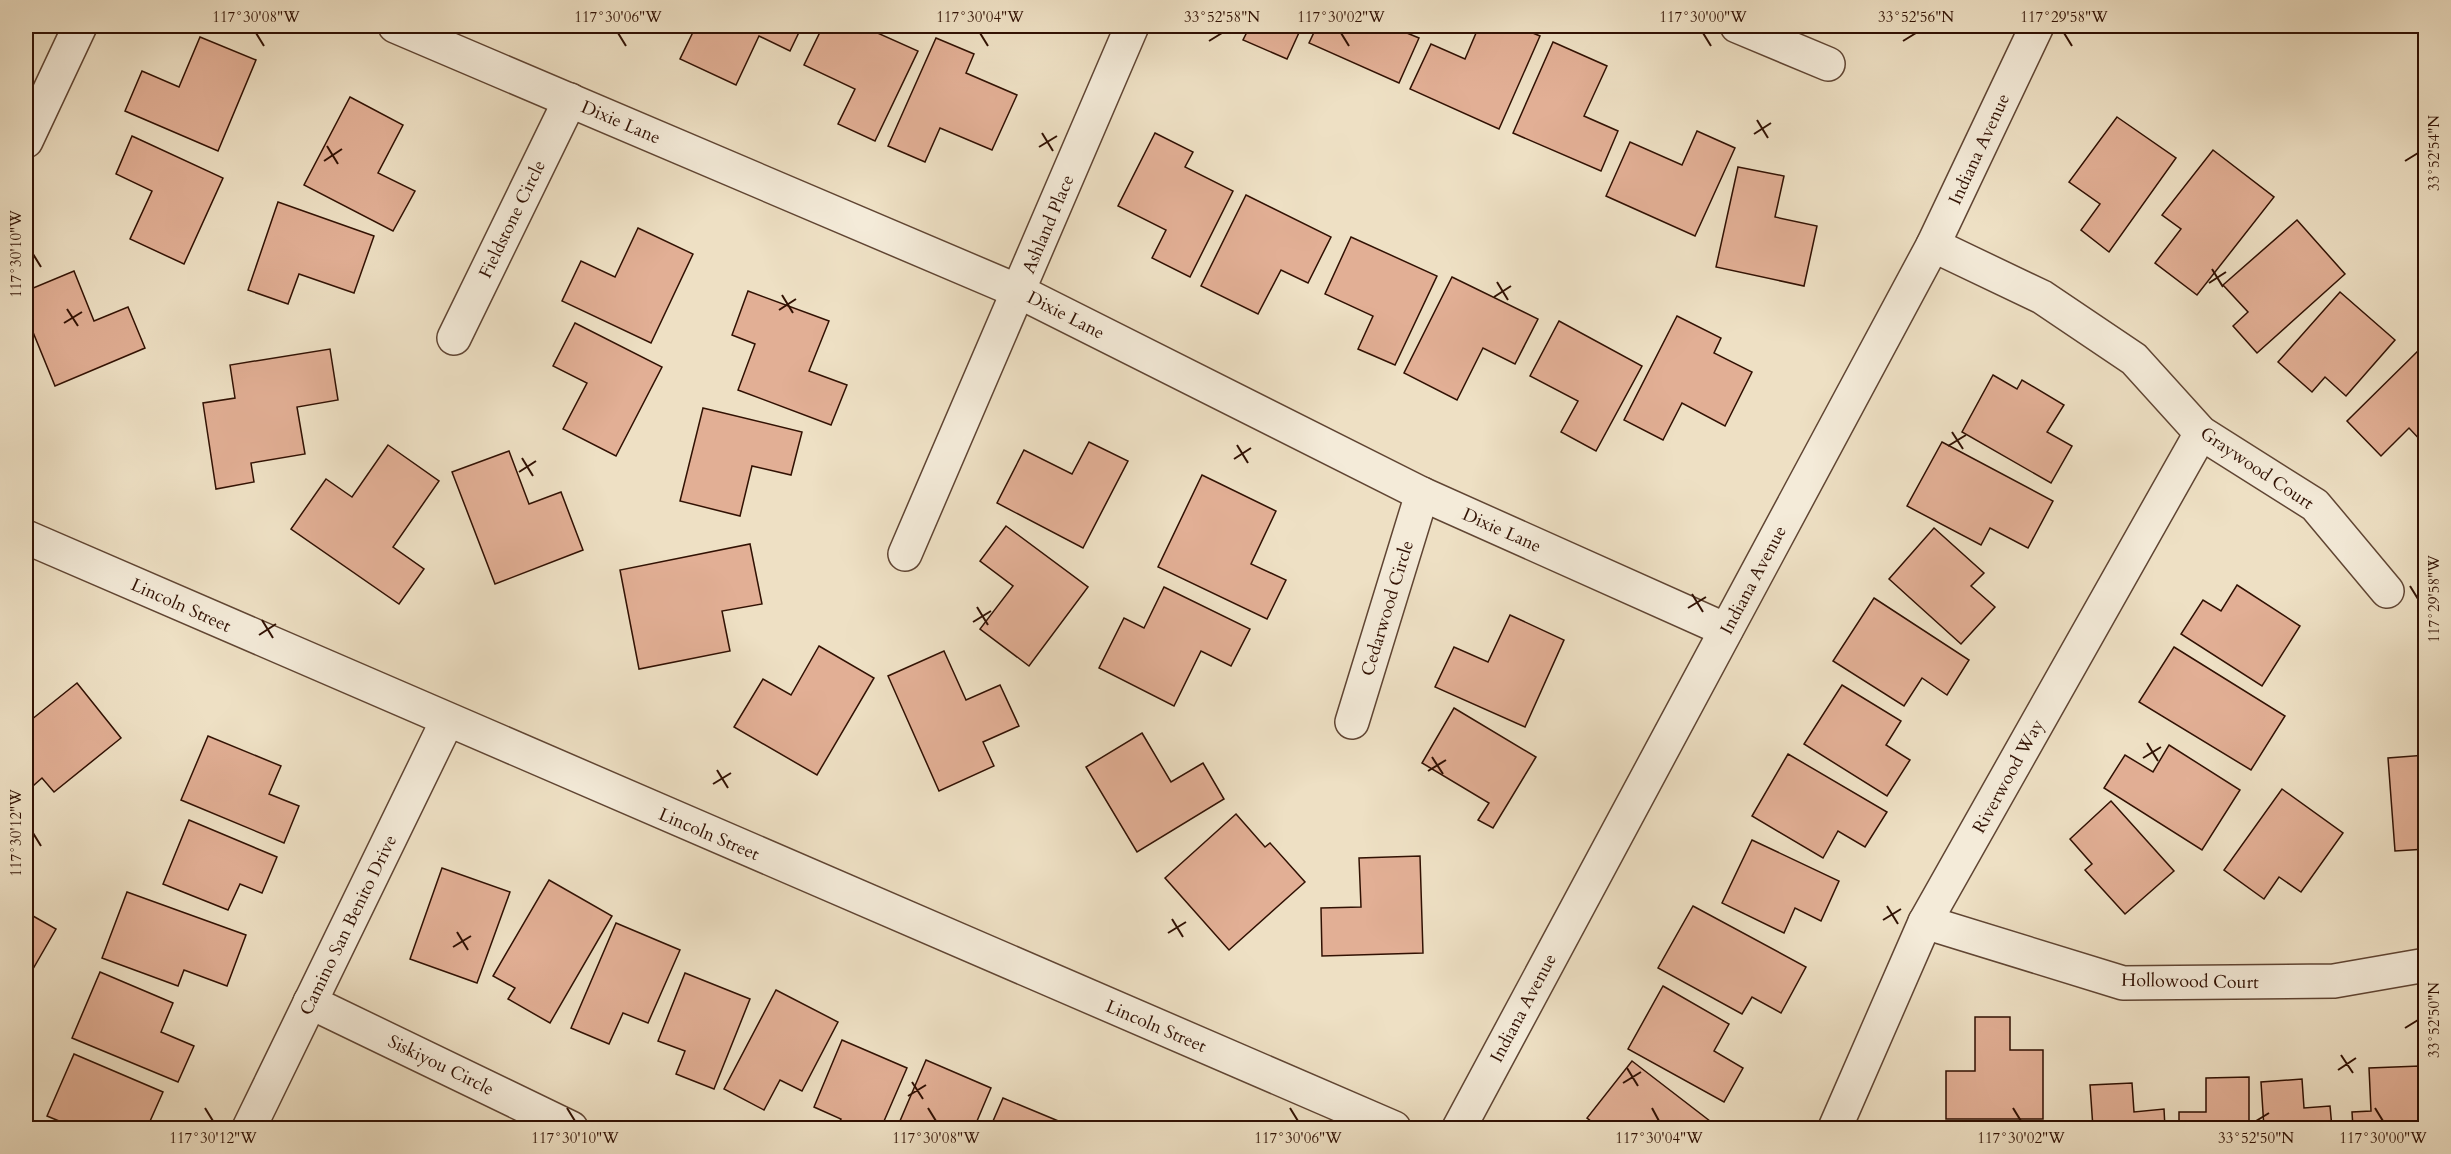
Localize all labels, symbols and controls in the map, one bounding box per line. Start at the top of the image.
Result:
text: 117°30'08"W [212,7,300,27]
text: 117°30'06"W [574,7,662,27]
text: 117°30'04"W [936,7,1024,27]
text: 33°52'58"N [1184,7,1260,27]
text: 117°30'02"W [1297,7,1385,27]
text: 117°30'00"W [1659,7,1747,27]
text: 33°52'56"N [1878,7,1954,27]
text: 117°29'58"W [2020,7,2108,27]
street label: Indiana Avenue [1943,90,2016,209]
street label: Dixie Lane [577,95,664,150]
text: 33°52'54"N [2424,115,2444,191]
street label: Fieldstone Circle [473,156,552,283]
street label: Ashland Place [1016,171,1080,277]
text: 117°30'10"W [6,210,26,298]
street label: Dixie Lane [1023,285,1109,346]
street label: Graywood Court [2195,421,2319,516]
street label: Dixie Lane [1458,502,1545,559]
street label: Indiana Avenue [1714,521,1793,639]
street label: Cedarwood Circle [1355,537,1420,679]
text: 117°29'58"W [2424,555,2444,643]
street label: Lincoln Street [127,572,235,639]
street label: Riverwood Way [1967,714,2050,838]
text: 117°30'12"W [6,789,26,877]
street label: Lincoln Street [655,802,763,867]
street label: Camino San Benito Drive [294,831,403,1020]
street label: Indiana Avenue [1484,949,1563,1067]
street label: Hollowood Court [2121,968,2259,995]
text: 33°52'50"N [2424,982,2444,1058]
street label: Lincoln Street [1102,994,1210,1059]
street label: Siskiyou Circle [384,1029,498,1102]
text: 117°30'12"W [169,1128,257,1148]
text: 117°30'10"W [531,1128,619,1148]
text: 117°30'08"W [892,1128,980,1148]
text: 117°30'06"W [1254,1128,1342,1148]
text: 117°30'04"W [1615,1128,1703,1148]
text: 117°30'02"W [1977,1128,2065,1148]
text: 33°52'50"N [2218,1128,2294,1148]
text: 117°30'00"W [2339,1128,2427,1148]

